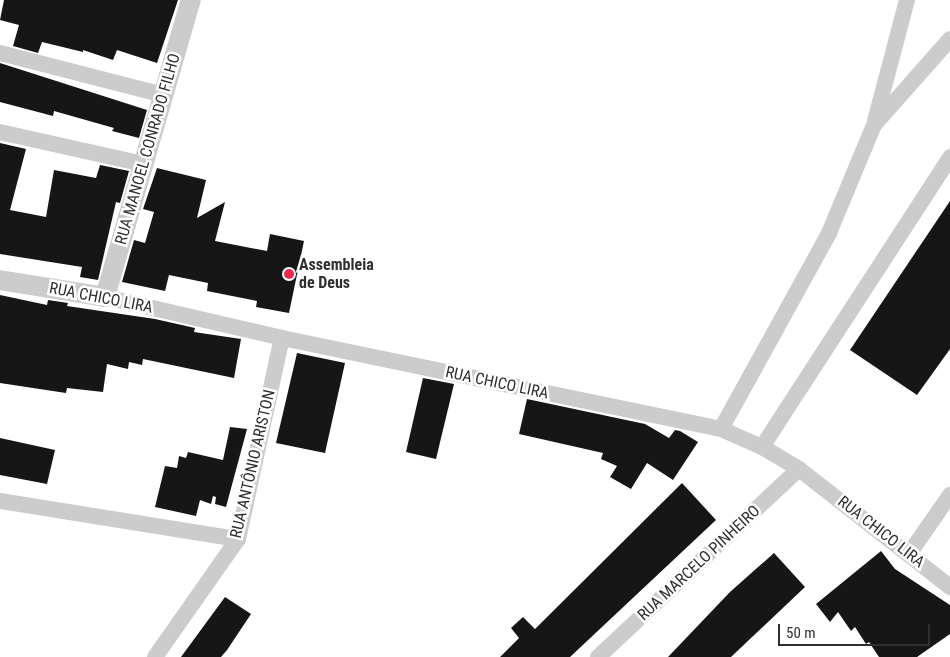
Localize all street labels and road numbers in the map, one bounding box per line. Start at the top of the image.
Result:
street label: RUA MANOEL CONRADO FILHO [111,51,185,247]
street label: RUA CHICO LIRA [48,279,154,317]
street label: RUA CHICO LIRA [444,363,550,403]
street label: RUA ANTÔNIO ARISTON [227,388,279,540]
street label: RUA CHICO LIRA [834,492,928,572]
street label: RUA MARCELO PINHEIRO [634,501,764,625]

